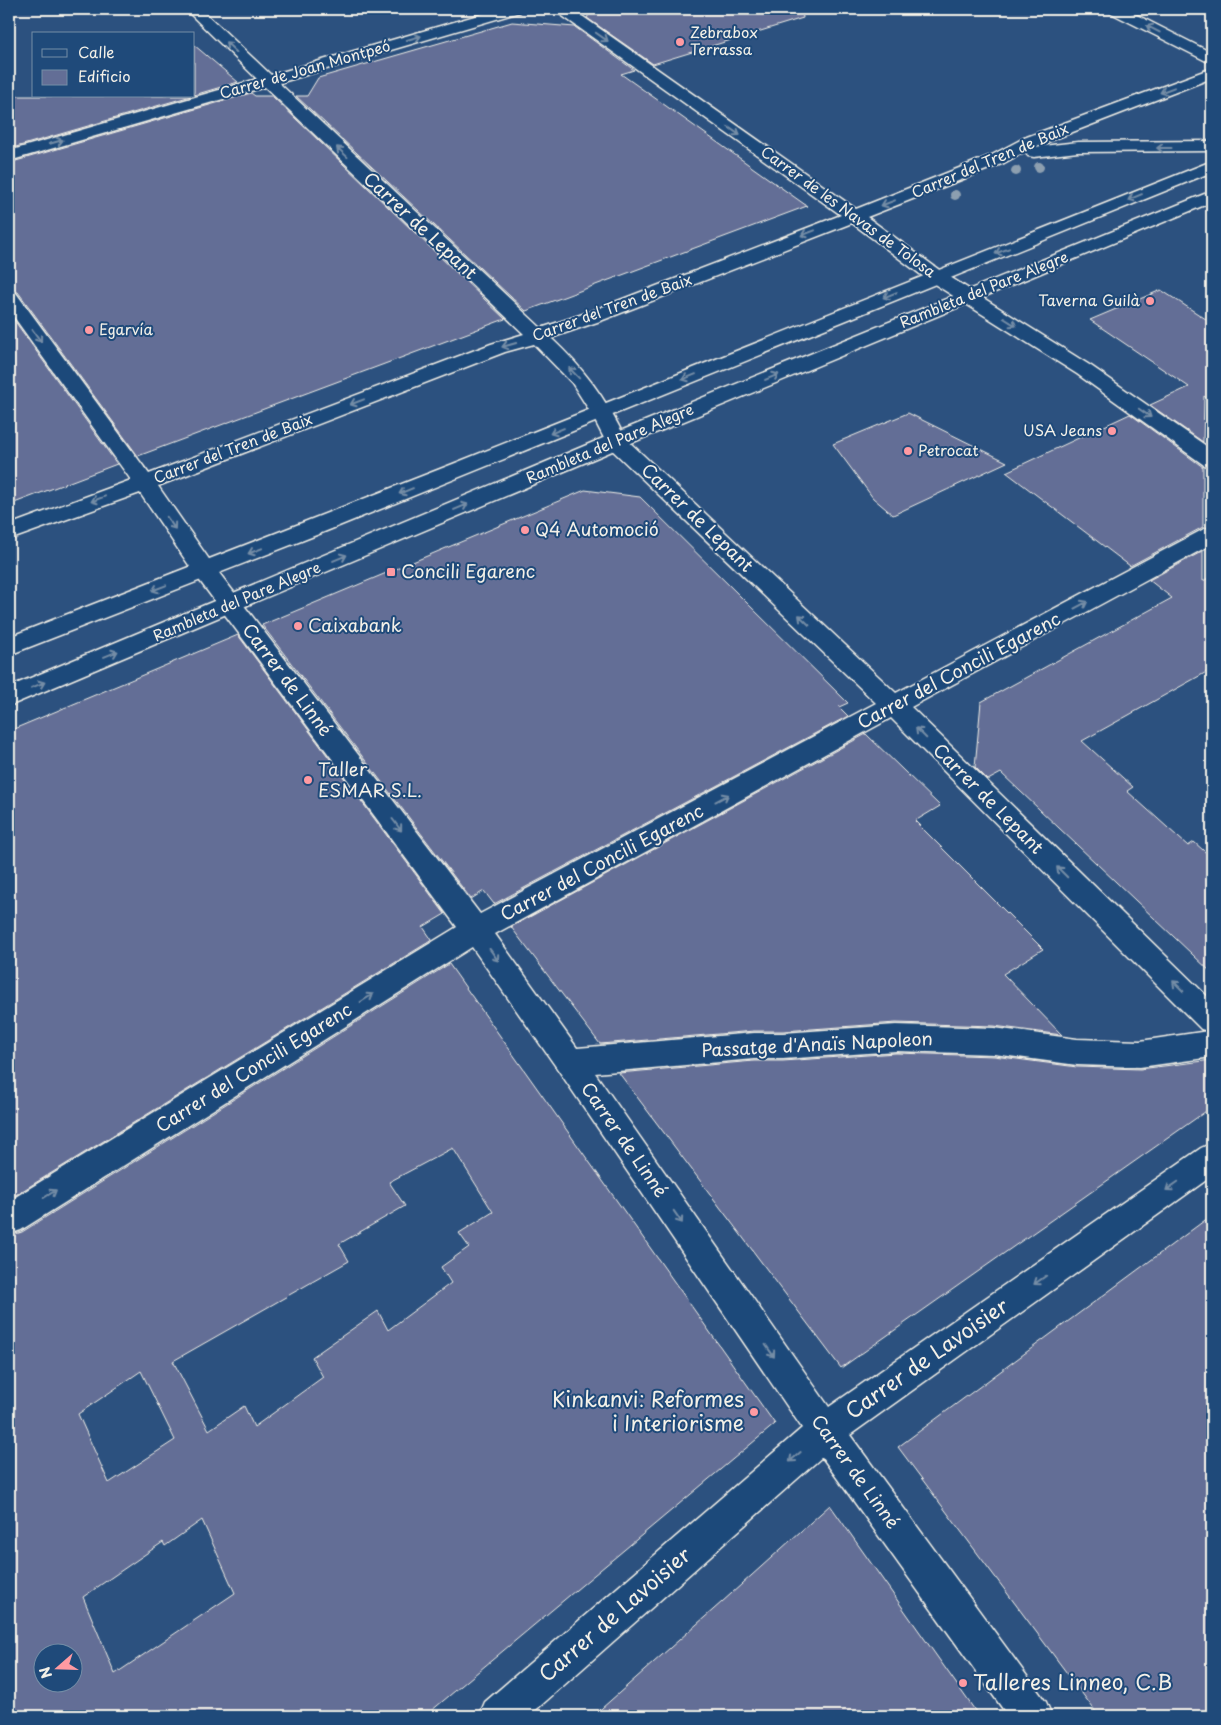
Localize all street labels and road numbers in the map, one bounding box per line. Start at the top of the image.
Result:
street label: Carrer de Joan Montpeó [217,33,393,104]
street label: Carrer del Tren de Baix [907,116,1071,203]
street label: Carrer de les Navas de Tolosa [757,139,942,283]
street label: Carrer de Lepant [358,165,484,285]
street label: Rambleta del Pare Alegre [896,244,1071,333]
street label: Carrer del Tren de Baix [528,267,695,346]
street label: Rambleta del Pare Alegre [522,397,697,488]
street label: Carrer del Tren de Baix [150,407,315,488]
street label: Carrer de Lepant [636,456,760,578]
street label: Rambleta del Pare Alegre [149,555,324,646]
street label: Carrer del Concili Egarenc [852,604,1065,735]
street label: Carrer de Linné [237,617,340,741]
street label: Carrer de Lepant [927,736,1051,860]
street label: Carrer del Concili Egarenc [495,796,708,927]
street label: Carrer del Concili Egarenc [150,995,357,1138]
street label: Passatge d'Anaïs Napoleon [701,1024,933,1063]
street label: Carrer de Linné [575,1076,675,1202]
street label: Carrer de Lavoisier [838,1289,1014,1426]
street label: Carrer de Linné [806,1408,907,1534]
street label: Carrer de Lavoisier [531,1538,697,1689]

